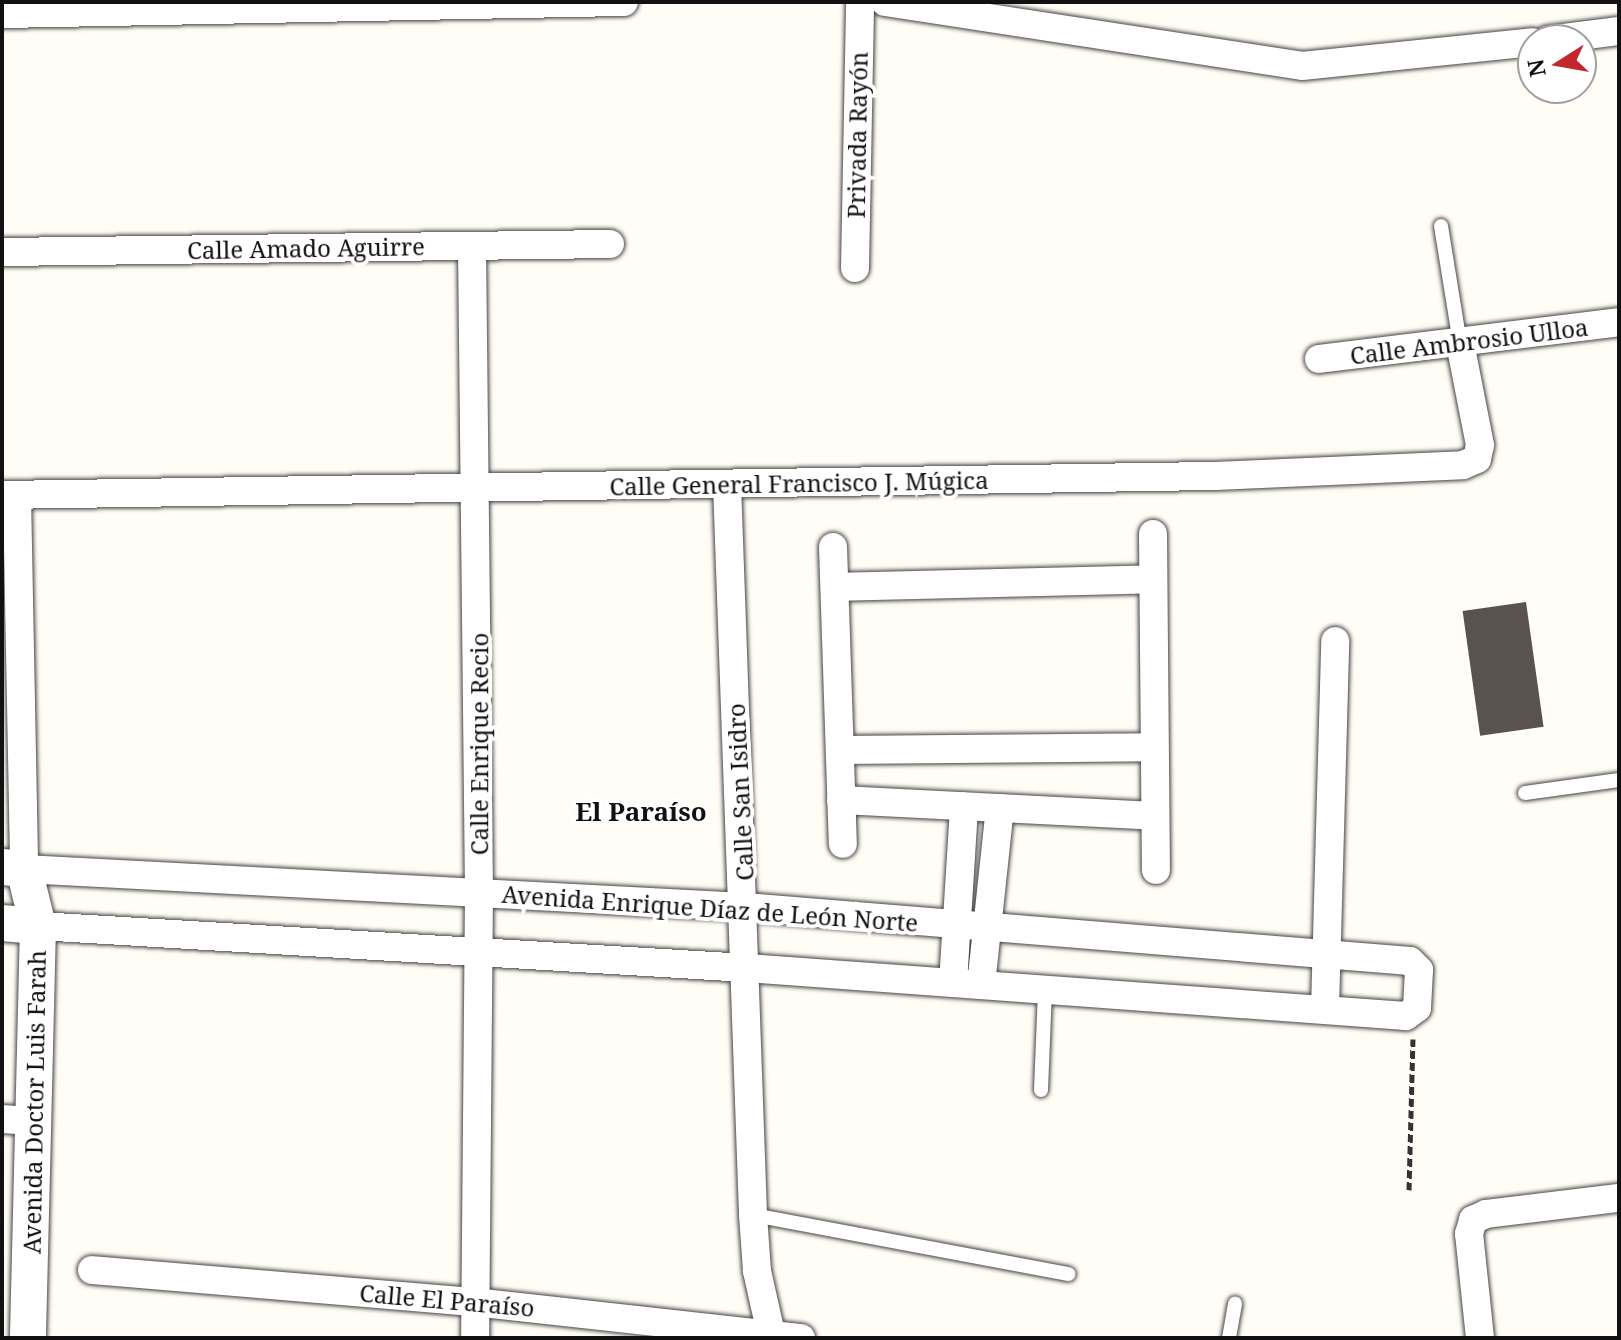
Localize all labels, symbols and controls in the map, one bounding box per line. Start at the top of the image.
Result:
north arrow [1517,24,1597,104]
street label: Privada Rayón [841,51,873,219]
text: N [1519,57,1552,80]
street label: Calle Amado Aguirre [187,232,425,264]
street label: Calle Ambrosio Ulloa [1348,312,1590,370]
street label: Calle General Francisco J. Múgica [609,465,989,501]
street label: Calle Enrique Recio [465,633,493,855]
street label: Calle San Isidro [721,703,759,881]
district label: El Paraíso [575,796,707,828]
street label: Avenida Enrique Díaz de León Norte [501,879,919,937]
street label: Avenida Doctor Luis Farah [17,950,51,1254]
street label: Calle El Paraíso [358,1278,536,1322]

